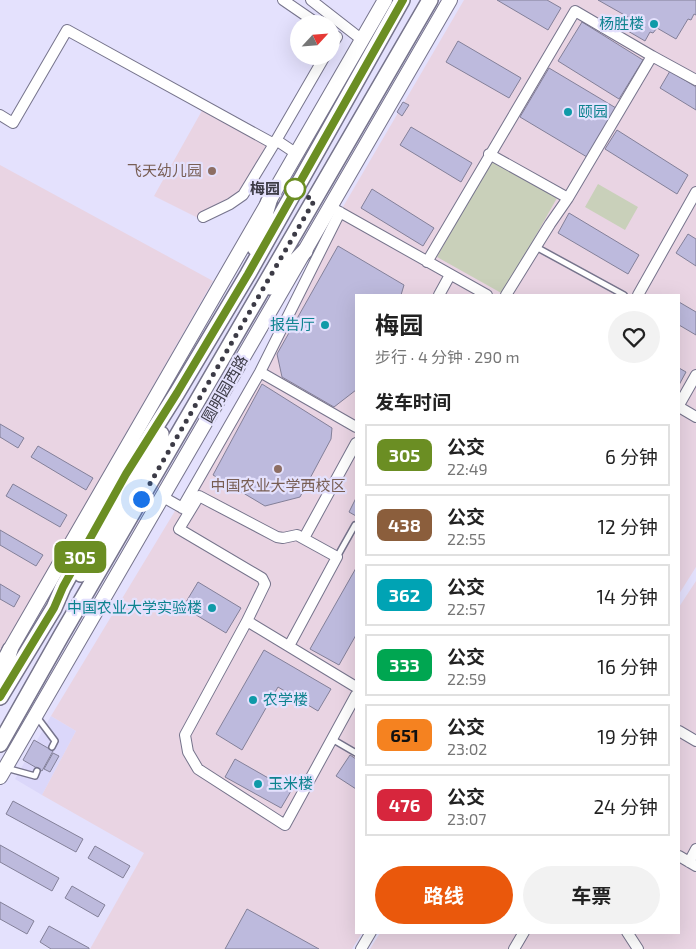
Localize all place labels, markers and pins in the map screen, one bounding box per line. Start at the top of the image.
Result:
place label: 杨胜楼 [599,14,644,32]
marker: 杨胜楼 [648,18,660,30]
place label: 颐园 [578,102,608,120]
marker: 颐园 [562,106,574,118]
place label: 飞天幼儿园 [127,161,202,179]
marker: 飞天幼儿园 [206,165,218,177]
marker: 梅园 [284,178,306,200]
place label: 梅园 [250,179,280,197]
place label: 报告厅 [270,315,315,333]
marker: 报告厅 [319,319,331,331]
marker: 中国农业大学西校区 [272,463,284,475]
place label: 中国农业大学西校区 [210,476,346,494]
place label: 中国农业大学实验楼 [67,598,202,616]
marker: 中国农业大学实验楼 [206,602,218,614]
place label: 农学楼 [263,690,308,708]
marker: 农学楼 [247,694,259,706]
place label: 玉米楼 [268,774,313,792]
marker: 玉米楼 [252,778,264,790]

